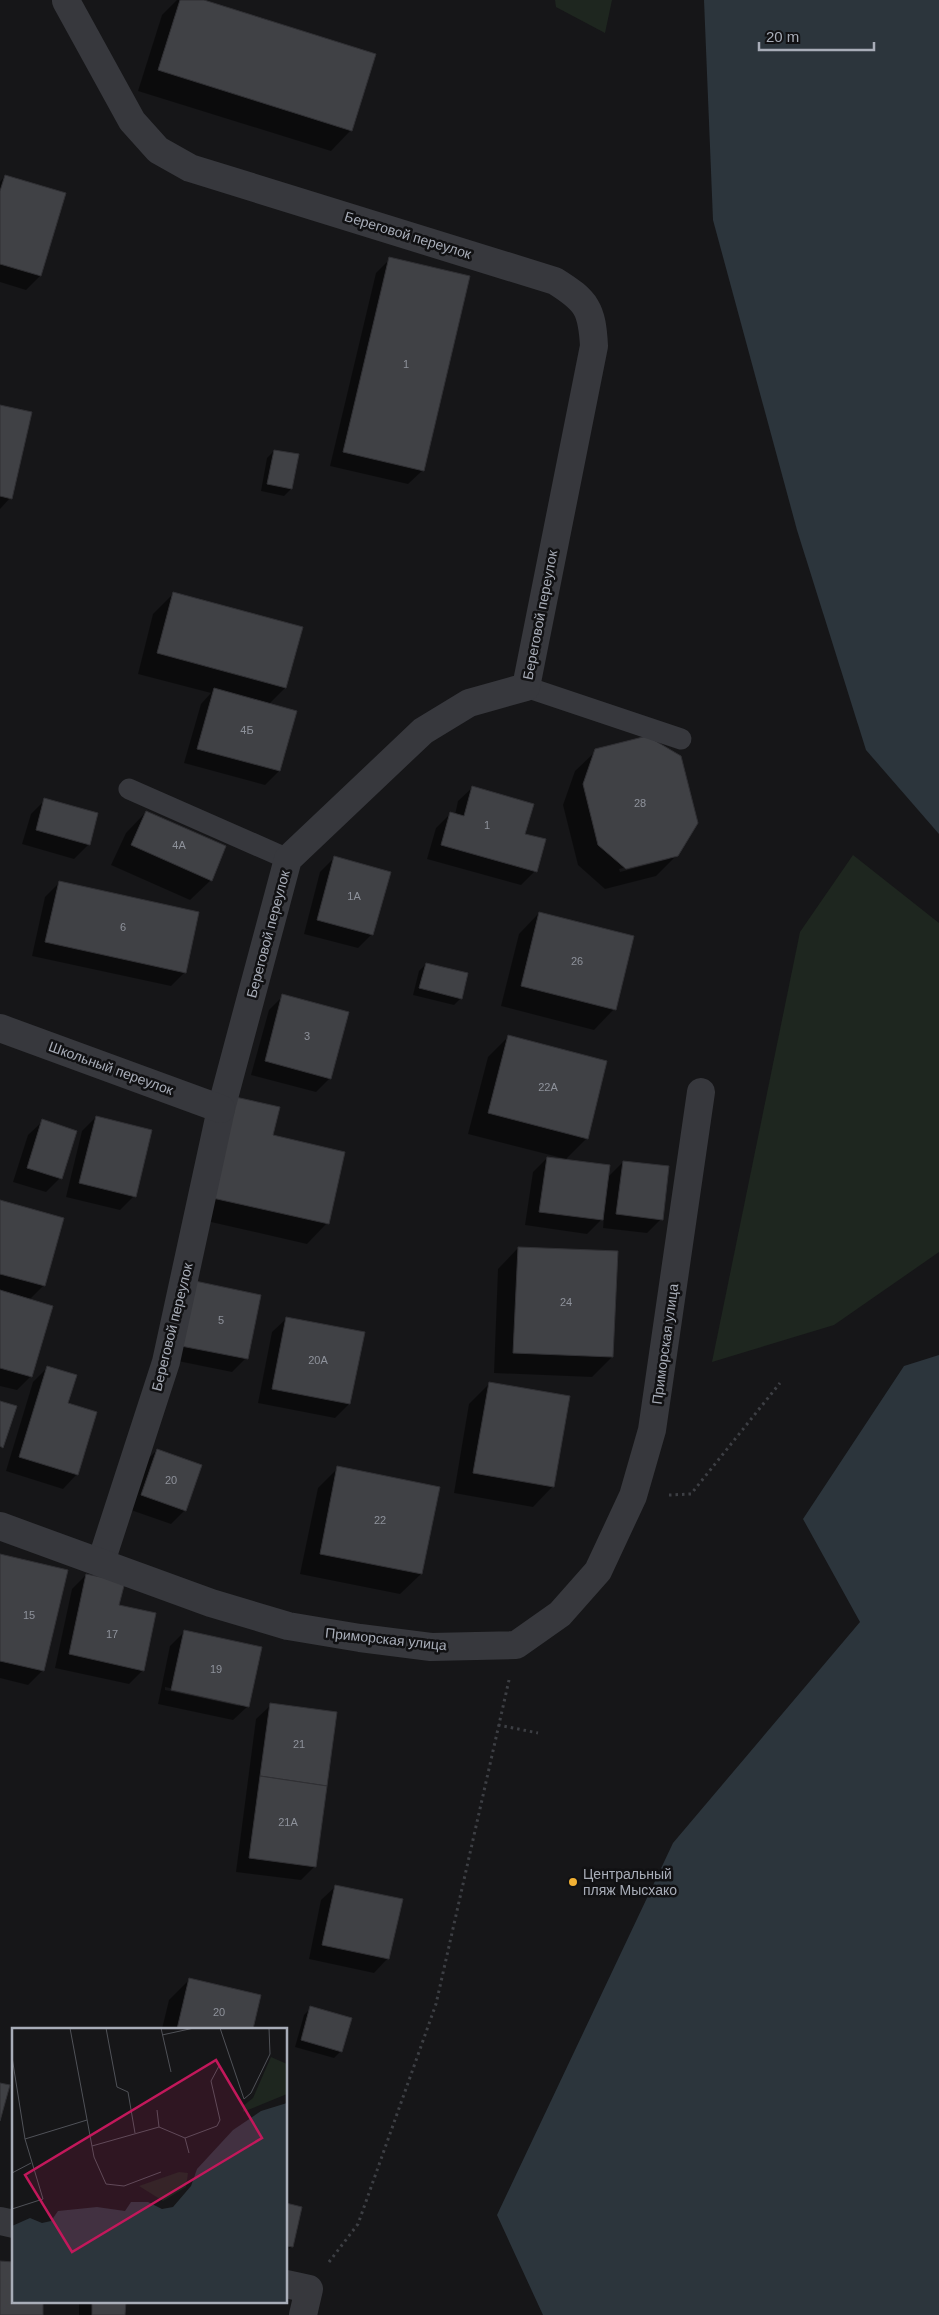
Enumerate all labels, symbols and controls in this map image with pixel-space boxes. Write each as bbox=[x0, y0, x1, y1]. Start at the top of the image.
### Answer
scale bar bbox=[759, 20, 874, 52]
text: 20 m bbox=[766, 28, 799, 45]
street label: Береговой переулок bbox=[343, 208, 474, 262]
house number: 1 bbox=[403, 358, 409, 370]
street label: Береговой переулок bbox=[520, 548, 561, 681]
house number: 4Б bbox=[240, 724, 254, 736]
house number: 28 bbox=[634, 797, 646, 809]
house number: 1 bbox=[484, 819, 490, 831]
house number: 4А bbox=[172, 839, 186, 851]
street label: Береговой переулок bbox=[243, 868, 293, 1000]
house number: 1А bbox=[347, 890, 361, 902]
house number: 6 bbox=[120, 921, 126, 933]
house number: 26 bbox=[571, 955, 583, 967]
house number: 3 bbox=[304, 1030, 310, 1042]
street label: Школьный переулок bbox=[47, 1038, 176, 1098]
house number: 22А bbox=[538, 1081, 558, 1093]
street label: Береговой переулок bbox=[148, 1260, 196, 1393]
street label: Приморская улица bbox=[649, 1282, 681, 1406]
house number: 24 bbox=[560, 1296, 572, 1308]
house number: 5 bbox=[218, 1314, 224, 1326]
house number: 20А bbox=[308, 1354, 328, 1366]
house number: 20 bbox=[165, 1474, 177, 1486]
house number: 22 bbox=[374, 1514, 386, 1526]
house number: 15 bbox=[23, 1609, 35, 1621]
street label: Приморская улица bbox=[324, 1625, 448, 1653]
house number: 17 bbox=[106, 1628, 118, 1640]
house number: 19 bbox=[210, 1663, 222, 1675]
house number: 21 bbox=[293, 1738, 305, 1750]
house number: 21А bbox=[278, 1816, 298, 1828]
place label: Центральный пляж Мысхако bbox=[583, 1866, 677, 1898]
marker: Центральный пляж Мысхако bbox=[567, 1876, 579, 1888]
house number: 20 bbox=[213, 2006, 225, 2018]
inset map bbox=[12, 2028, 288, 2302]

